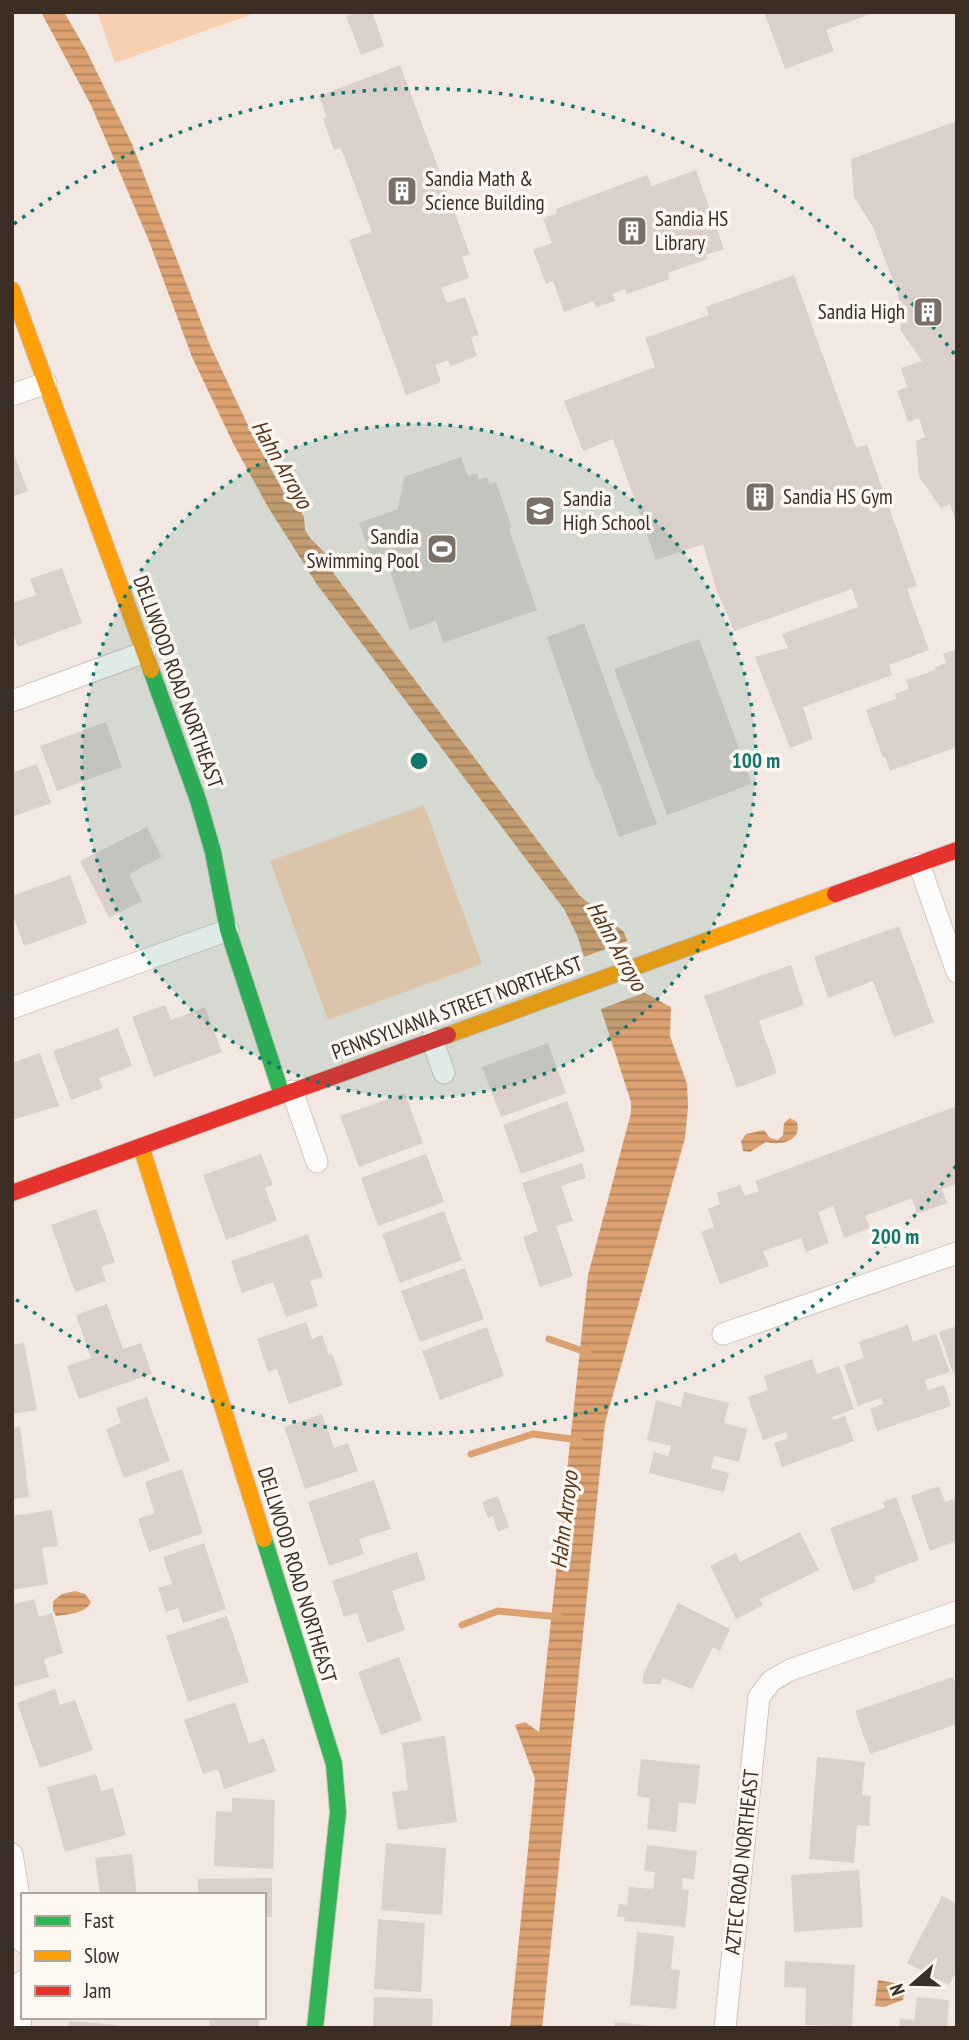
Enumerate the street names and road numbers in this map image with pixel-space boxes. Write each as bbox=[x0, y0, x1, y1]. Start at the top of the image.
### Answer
street label: DELLWOOD ROAD NORTHEAST bbox=[127, 572, 230, 792]
street label: PENNSYLVANIA STREET NORTHEAST bbox=[328, 949, 586, 1065]
street label: DELLWOOD ROAD NORTHEAST bbox=[252, 1464, 343, 1687]
street label: AZTEC ROAD NORTHEAST bbox=[718, 1767, 765, 1956]

